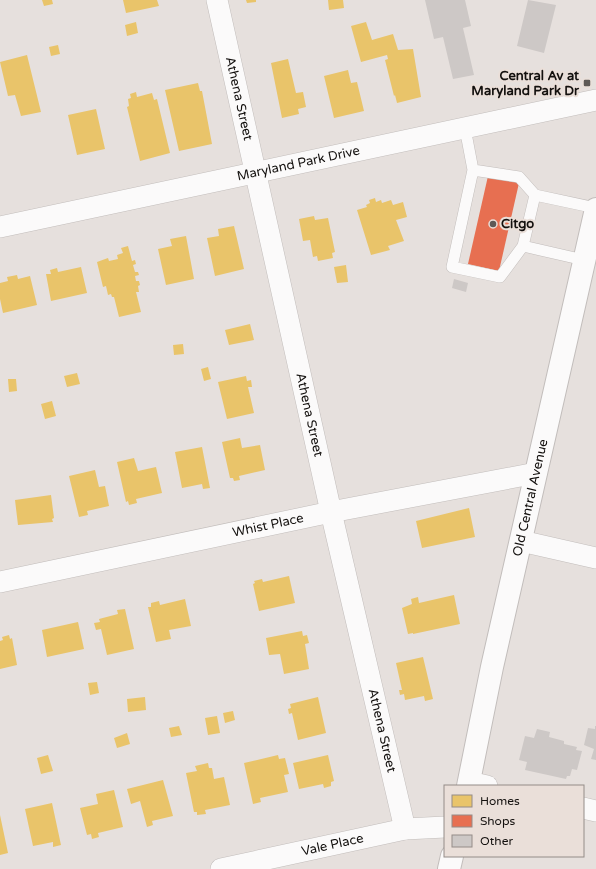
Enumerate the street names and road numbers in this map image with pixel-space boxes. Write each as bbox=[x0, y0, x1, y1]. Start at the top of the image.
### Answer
street label: Athena Street bbox=[222, 55, 256, 142]
street label: Maryland Park Drive bbox=[235, 143, 361, 184]
street label: Athena Street bbox=[292, 371, 326, 458]
street label: Old Central Avenue bbox=[509, 438, 551, 558]
street label: Whist Place bbox=[231, 510, 305, 541]
street label: Athena Street bbox=[365, 687, 400, 774]
street label: Vale Place bbox=[300, 830, 365, 859]

